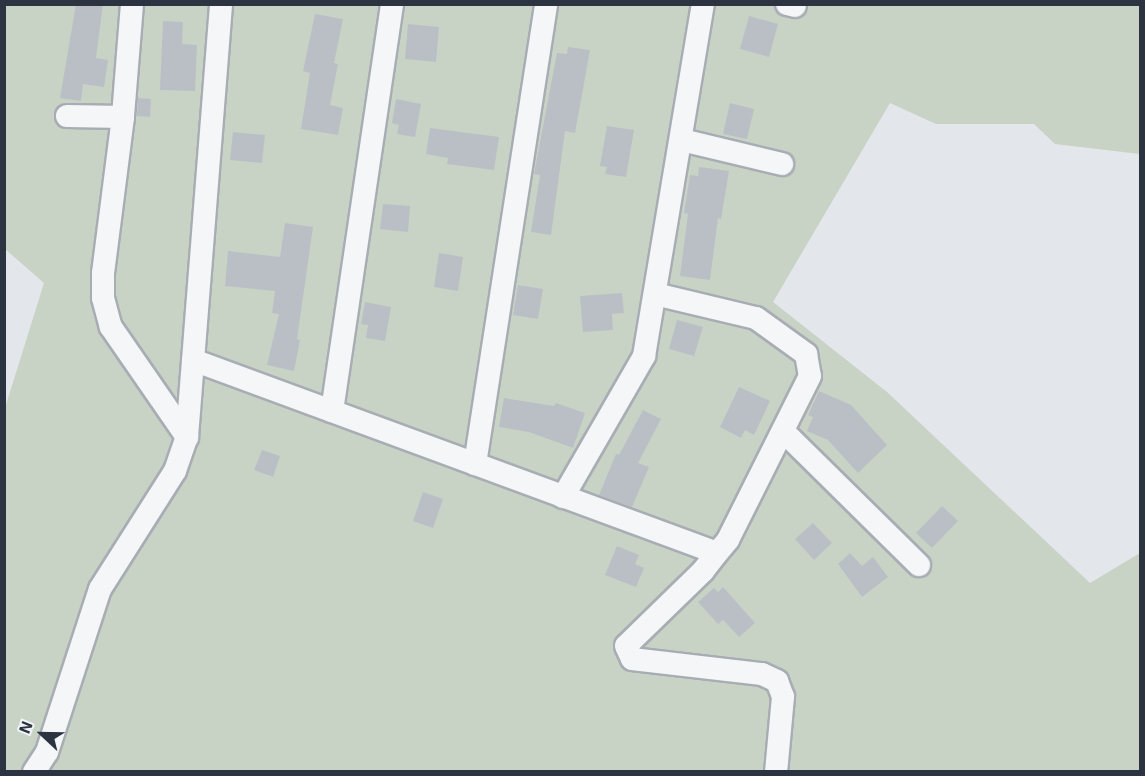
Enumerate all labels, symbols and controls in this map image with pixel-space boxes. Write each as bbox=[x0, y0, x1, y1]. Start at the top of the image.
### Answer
north arrow bbox=[12, 704, 72, 764]
text: N bbox=[14, 718, 36, 736]

